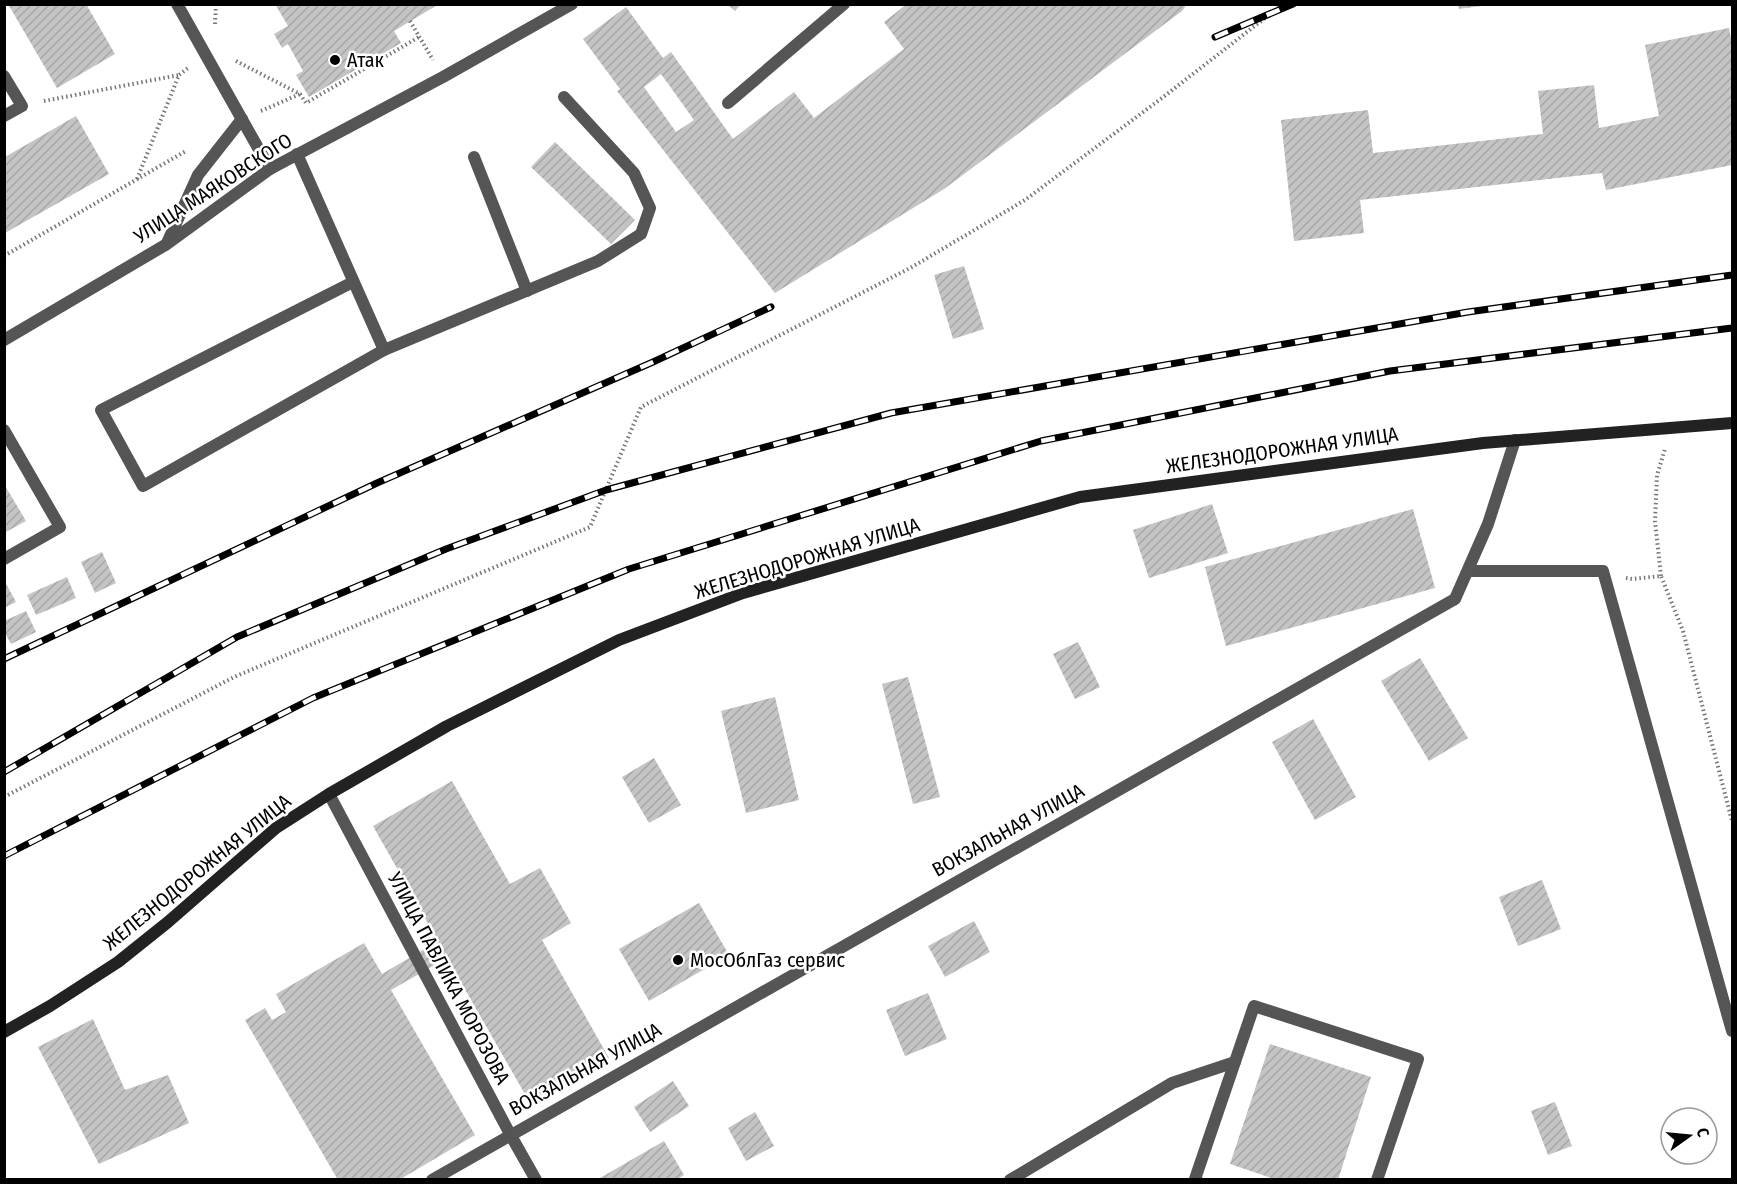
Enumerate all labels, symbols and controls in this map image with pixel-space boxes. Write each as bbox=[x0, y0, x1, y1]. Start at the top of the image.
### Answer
place label: Атак bbox=[347, 48, 385, 72]
marker: Атак bbox=[328, 53, 342, 67]
street label: УЛИЦА МАЯКОВСКОГО bbox=[129, 128, 297, 249]
street label: ЖЕЛЕЗНОДОРОЖНАЯ УЛИЦА bbox=[1164, 422, 1400, 478]
street label: ЖЕЛЕЗНОДОРОЖНАЯ УЛИЦА bbox=[691, 512, 923, 604]
street label: ВОКЗАЛЬНАЯ УЛИЦА bbox=[928, 778, 1089, 882]
street label: ЖЕЛЕЗНОДОРОЖНАЯ УЛИЦА bbox=[98, 789, 296, 955]
street label: УЛИЦА ПАВЛИКА МОРОЗОВА bbox=[382, 867, 515, 1088]
place label: МосОблГаз сервис bbox=[690, 948, 845, 972]
marker: МосОблГаз сервис bbox=[671, 953, 685, 967]
street label: ВОКЗАЛЬНАЯ УЛИЦА bbox=[505, 1017, 666, 1121]
north arrow bbox=[1659, 1106, 1719, 1166]
text: С bbox=[1693, 1126, 1713, 1139]

